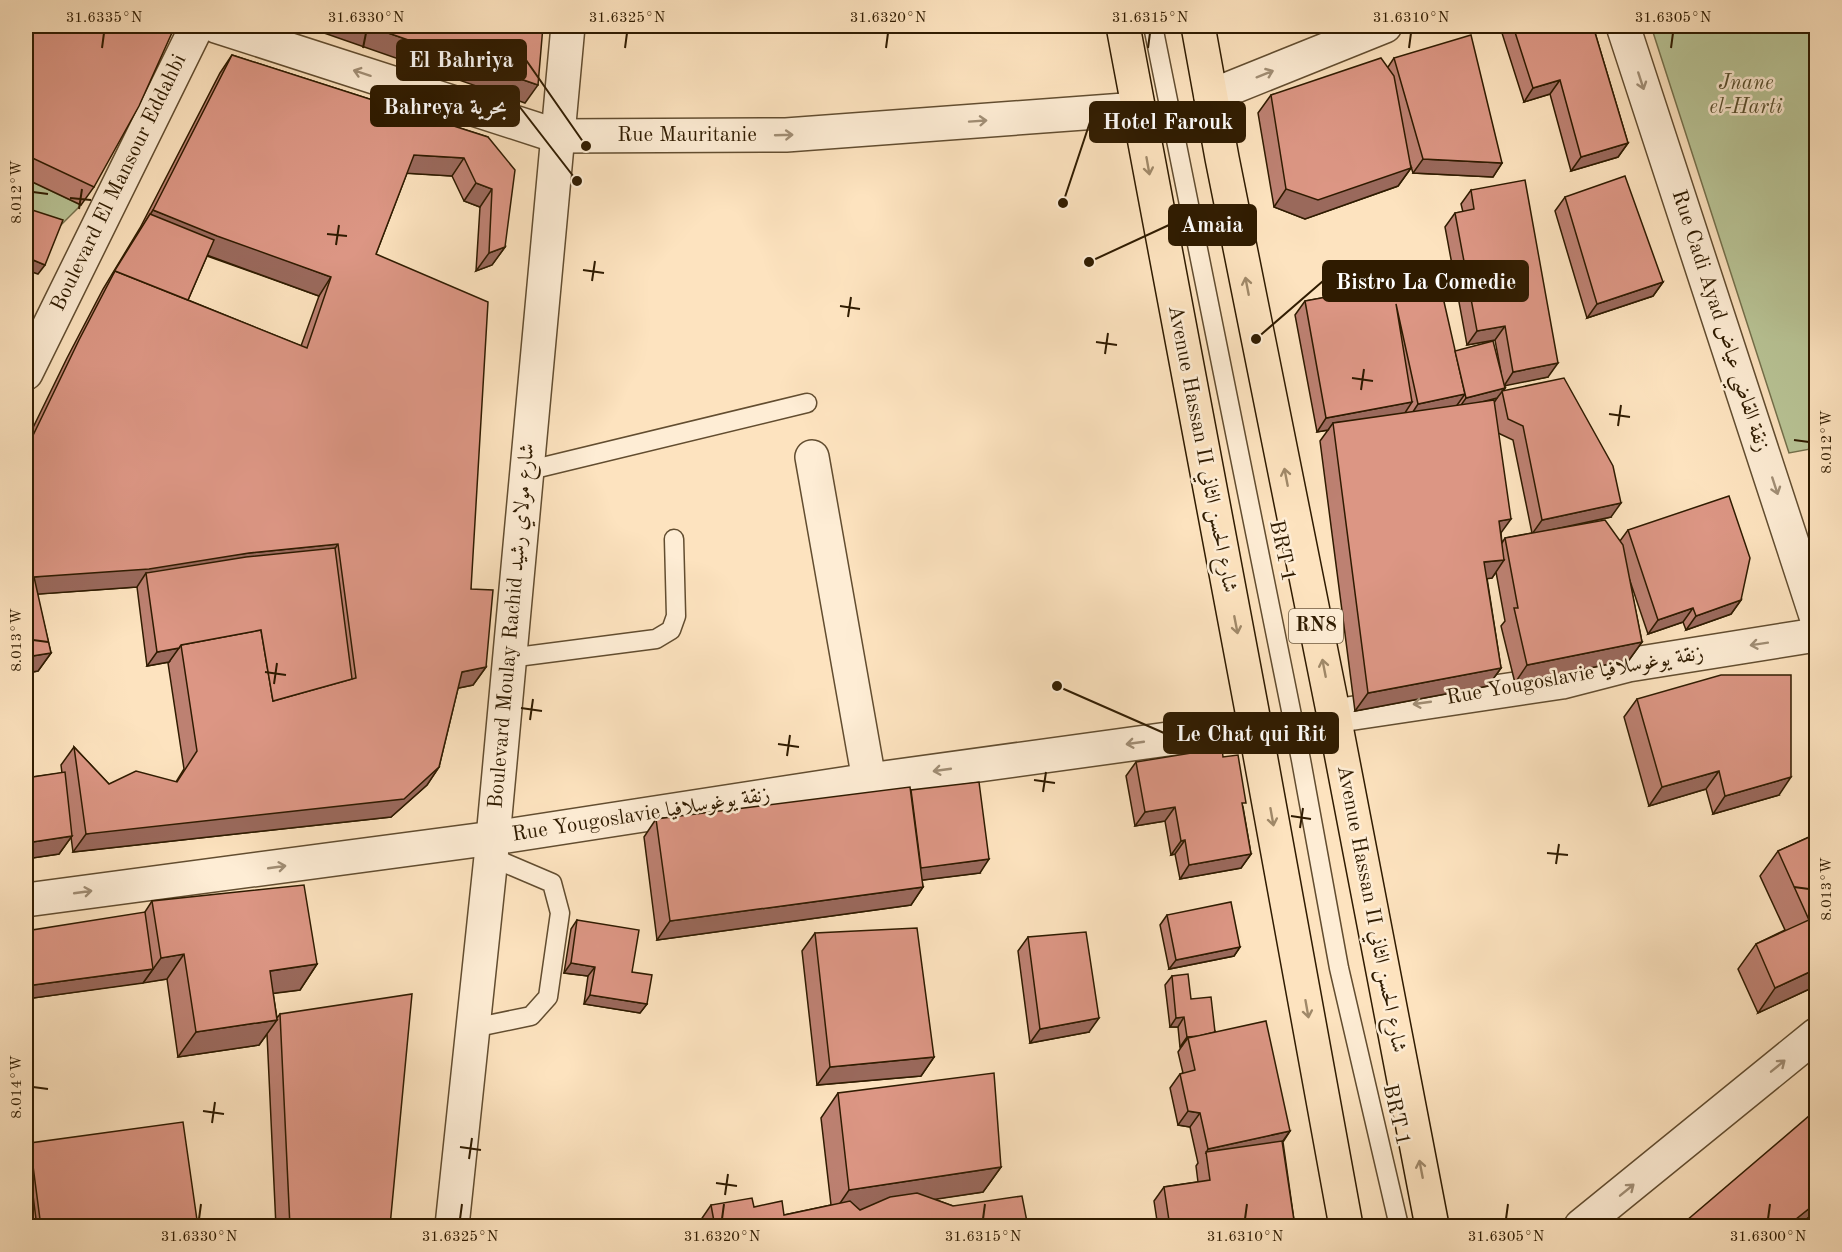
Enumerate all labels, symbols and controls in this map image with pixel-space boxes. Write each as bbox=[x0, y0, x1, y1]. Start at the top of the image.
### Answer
text: 31.6335°N bbox=[66, 11, 143, 26]
text: 31.6330°N bbox=[328, 11, 405, 26]
text: 31.6325°N bbox=[589, 11, 666, 26]
text: 31.6320°N bbox=[850, 11, 927, 26]
text: 31.6315°N bbox=[1112, 11, 1189, 26]
text: 31.6310°N bbox=[1373, 11, 1450, 26]
text: 31.6305°N bbox=[1635, 11, 1712, 26]
callout: El Bahriya bbox=[397, 40, 526, 80]
text: El Bahriya bbox=[408, 50, 514, 72]
street label: Boulevard El Mansour Eddahbi bbox=[48, 51, 190, 315]
one-way arrow bbox=[353, 66, 372, 77]
one-way arrow bbox=[1256, 68, 1274, 79]
one-way arrow bbox=[1636, 71, 1647, 90]
park label: Jnane el-Harti bbox=[1709, 73, 1783, 118]
callout: Bahreya بحرية bbox=[371, 86, 519, 126]
text: Bahreya بحرية bbox=[383, 97, 507, 121]
callout: Hotel Farouk bbox=[1090, 102, 1245, 142]
text: Hotel Farouk bbox=[1103, 112, 1233, 134]
one-way arrow bbox=[968, 115, 987, 126]
street label: Rue Mauritanie bbox=[617, 125, 757, 146]
one-way arrow bbox=[773, 129, 793, 140]
one-way arrow bbox=[1143, 155, 1154, 175]
text: 8.012°W bbox=[10, 160, 25, 224]
street label: Rue Cadi Ayad زنقة القاضي عياض bbox=[1660, 187, 1772, 457]
callout: Amaia bbox=[1169, 205, 1256, 245]
text: Amaia bbox=[1180, 215, 1244, 237]
callout: Bistro La Comedie bbox=[1323, 261, 1528, 301]
text: Bistro La Comedie bbox=[1336, 272, 1516, 294]
one-way arrow bbox=[1241, 277, 1252, 296]
street label: Avenue Hassan II شارع الحسن الثاني bbox=[1158, 304, 1240, 596]
text: 8.012°W bbox=[1820, 410, 1835, 474]
street label: Boulevard Moulay Rachid شارع مولاي رشيد bbox=[486, 442, 544, 810]
one-way arrow bbox=[1280, 468, 1291, 487]
one-way arrow bbox=[1770, 476, 1781, 495]
street label: BRT 1 bbox=[1265, 518, 1299, 584]
text: 8.013°W bbox=[10, 608, 25, 672]
road number: RN8 bbox=[1289, 609, 1343, 643]
one-way arrow bbox=[1231, 615, 1242, 635]
one-way arrow bbox=[1749, 639, 1769, 650]
street label: Rue Yougoslavie زنقة يوغوسلافيا bbox=[1445, 643, 1706, 710]
one-way arrow bbox=[1318, 659, 1329, 679]
one-way arrow bbox=[1413, 698, 1432, 709]
callout: Le Chat qui Rit bbox=[1164, 713, 1338, 753]
text: Le Chat qui Rit bbox=[1176, 724, 1326, 746]
one-way arrow bbox=[1126, 738, 1145, 749]
street label: Avenue Hassan II شارع الحسن الثاني bbox=[1327, 764, 1409, 1056]
one-way arrow bbox=[932, 765, 952, 776]
street label: Rue Yougoslavie زنقة يوغوسلافيا bbox=[510, 784, 772, 847]
one-way arrow bbox=[1267, 807, 1278, 826]
text: 8.013°W bbox=[1820, 857, 1835, 921]
one-way arrow bbox=[266, 861, 286, 872]
one-way arrow bbox=[73, 887, 93, 898]
one-way arrow bbox=[1302, 999, 1313, 1018]
text: 8.014°W bbox=[10, 1055, 25, 1119]
one-way arrow bbox=[1770, 1060, 1786, 1073]
street label: BRT 1 bbox=[1379, 1082, 1413, 1148]
one-way arrow bbox=[1415, 1160, 1426, 1179]
one-way arrow bbox=[1619, 1183, 1635, 1196]
text: 31.6330°N bbox=[161, 1230, 238, 1245]
text: 31.6325°N bbox=[422, 1230, 499, 1245]
text: 31.6320°N bbox=[684, 1230, 761, 1245]
text: 31.6315°N bbox=[945, 1230, 1022, 1245]
text: 31.6310°N bbox=[1207, 1230, 1284, 1245]
text: 31.6305°N bbox=[1468, 1230, 1545, 1245]
text: 31.6300°N bbox=[1730, 1230, 1807, 1245]

